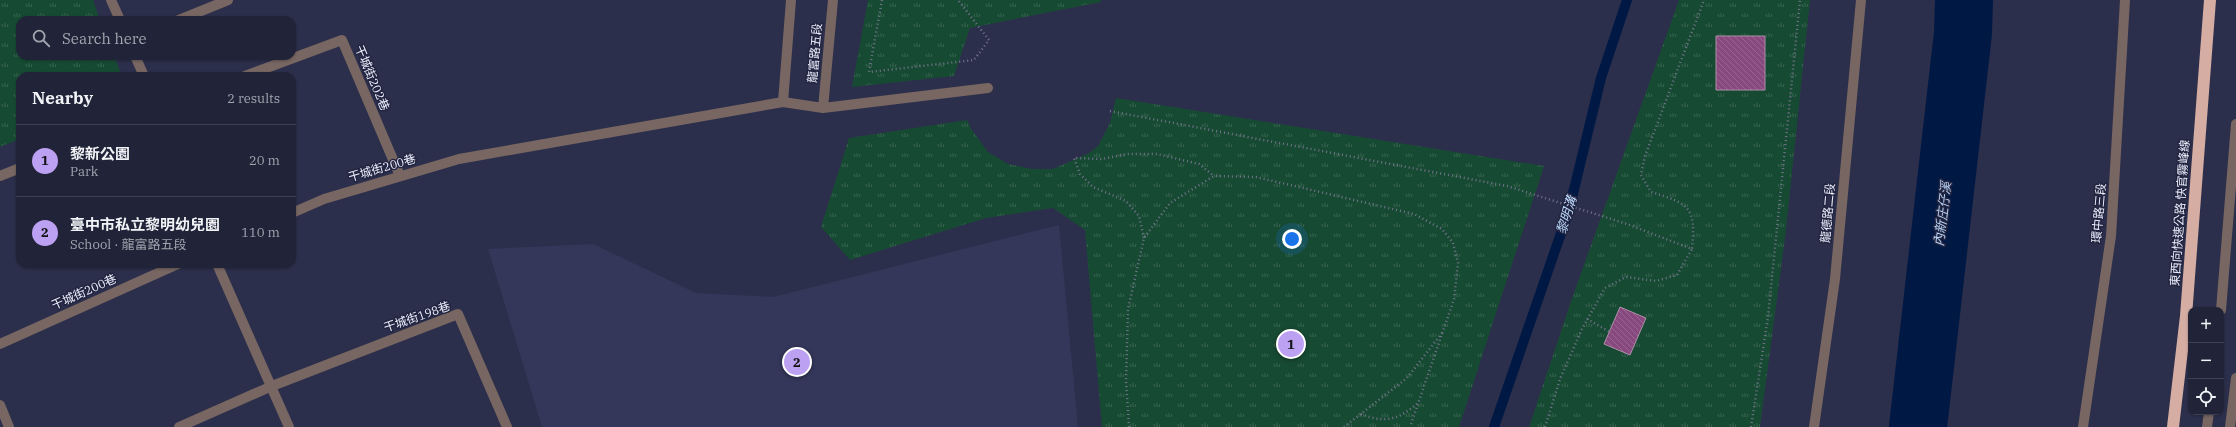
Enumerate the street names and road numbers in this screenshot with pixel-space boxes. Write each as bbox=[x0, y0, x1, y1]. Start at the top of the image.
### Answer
street label: 龍富路五段 bbox=[804, 22, 825, 84]
street label: 干城街202巷 bbox=[352, 43, 393, 113]
street label: 東西向快速公路 快官霧峰線 bbox=[2167, 139, 2192, 287]
street label: 干城街200巷 bbox=[346, 151, 417, 184]
street label: 龍德路二段 bbox=[1817, 182, 1838, 244]
street label: 環中路三段 bbox=[2088, 182, 2109, 244]
street label: 干城街200巷 bbox=[49, 271, 119, 313]
street label: 干城街198巷 bbox=[381, 298, 452, 335]

